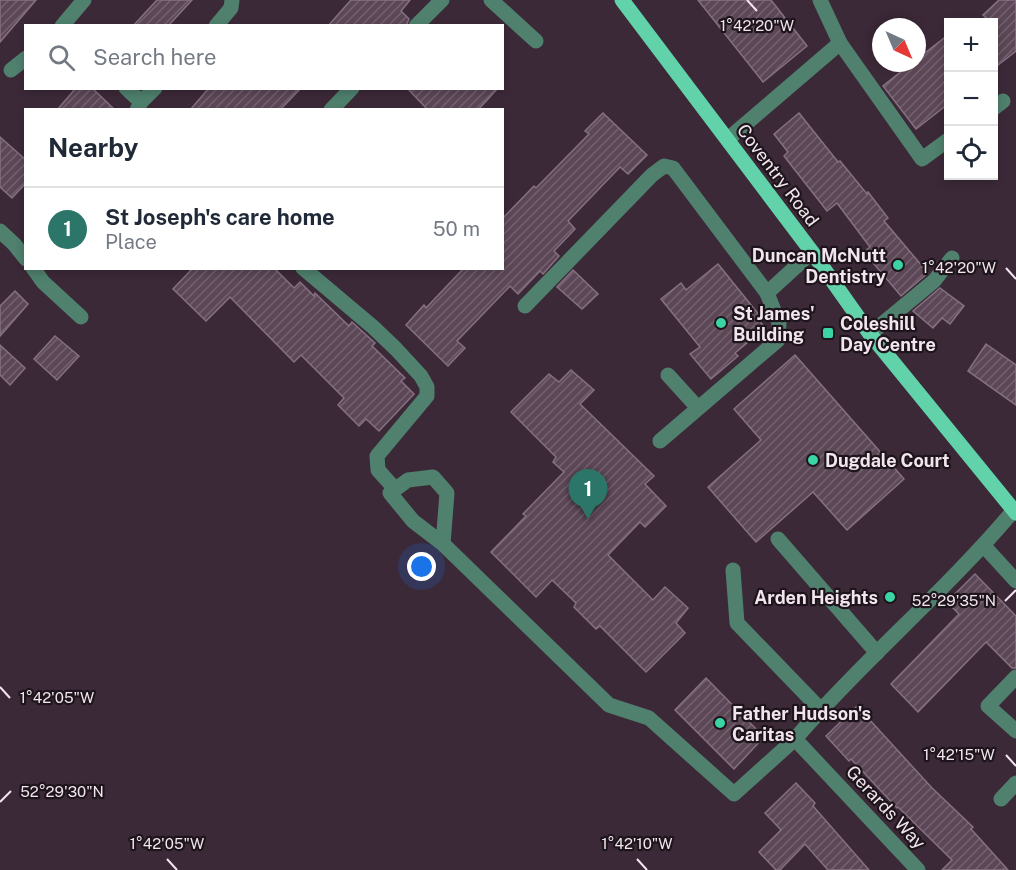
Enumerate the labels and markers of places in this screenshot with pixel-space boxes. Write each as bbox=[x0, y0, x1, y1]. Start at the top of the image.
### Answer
place label: Duncan McNutt Dentistry bbox=[752, 245, 886, 287]
marker: Duncan McNutt Dentistry bbox=[891, 258, 905, 272]
place label: St James' Building bbox=[733, 303, 815, 345]
place label: Coleshill Day Centre bbox=[840, 313, 936, 355]
marker: St James' Building bbox=[714, 316, 728, 330]
marker: Coleshill Day Centre bbox=[821, 326, 835, 340]
place label: Dugdale Court bbox=[825, 450, 949, 471]
marker: Dugdale Court bbox=[806, 453, 820, 467]
pin: 1 bbox=[568, 470, 608, 519]
place label: Arden Heights bbox=[754, 587, 878, 608]
marker: Arden Heights bbox=[883, 590, 897, 604]
place label: Father Hudson's Caritas bbox=[732, 703, 871, 745]
marker: Father Hudson's Caritas bbox=[713, 716, 727, 730]

